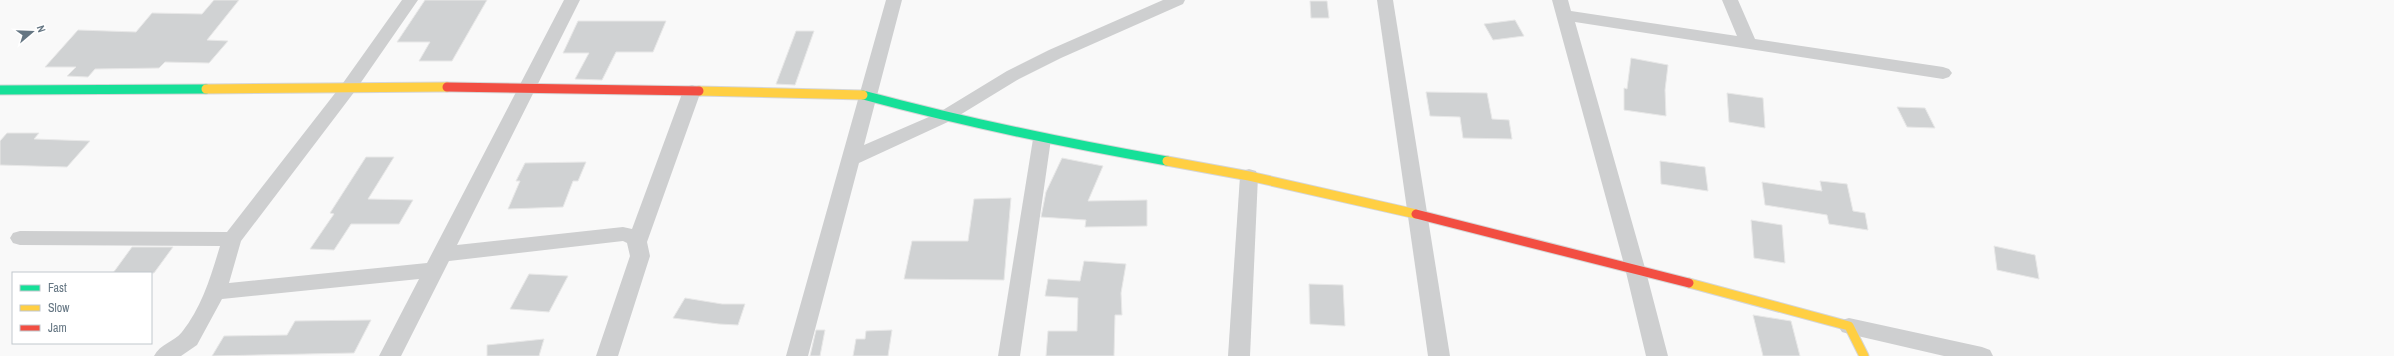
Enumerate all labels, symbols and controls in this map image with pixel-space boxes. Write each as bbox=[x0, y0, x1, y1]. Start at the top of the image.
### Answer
north arrow bbox=[12, 12, 52, 52]
text: N bbox=[34, 23, 49, 34]
legend bbox=[12, 272, 152, 344]
text: Fast bbox=[48, 280, 67, 296]
text: Slow bbox=[48, 300, 70, 316]
text: Jam bbox=[48, 320, 67, 336]

